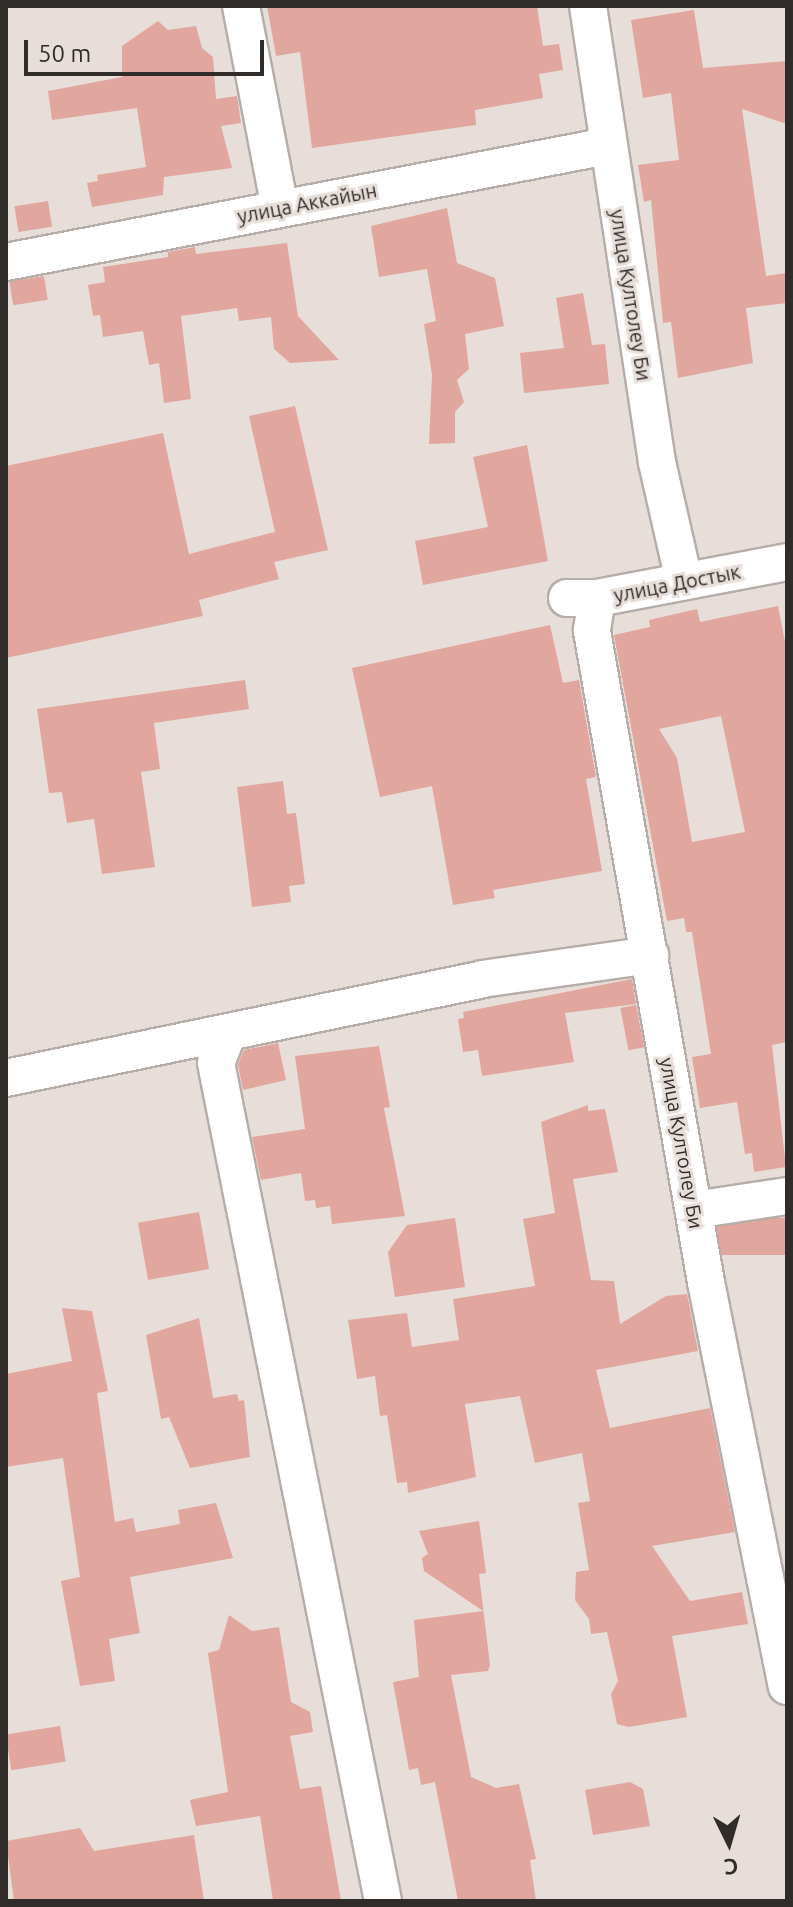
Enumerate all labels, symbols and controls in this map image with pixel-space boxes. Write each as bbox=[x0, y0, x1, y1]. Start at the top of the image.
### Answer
scale bar bbox=[28, 24, 268, 74]
text: 50 m bbox=[38, 40, 91, 67]
street label: улица Аккайын bbox=[235, 178, 379, 228]
street label: улица Култолеу Би bbox=[606, 207, 656, 383]
street label: улица Достык bbox=[612, 559, 742, 607]
street label: улица Култолеу Би bbox=[655, 1056, 709, 1230]
north arrow bbox=[689, 1803, 769, 1883]
text: С bbox=[723, 1854, 739, 1880]

